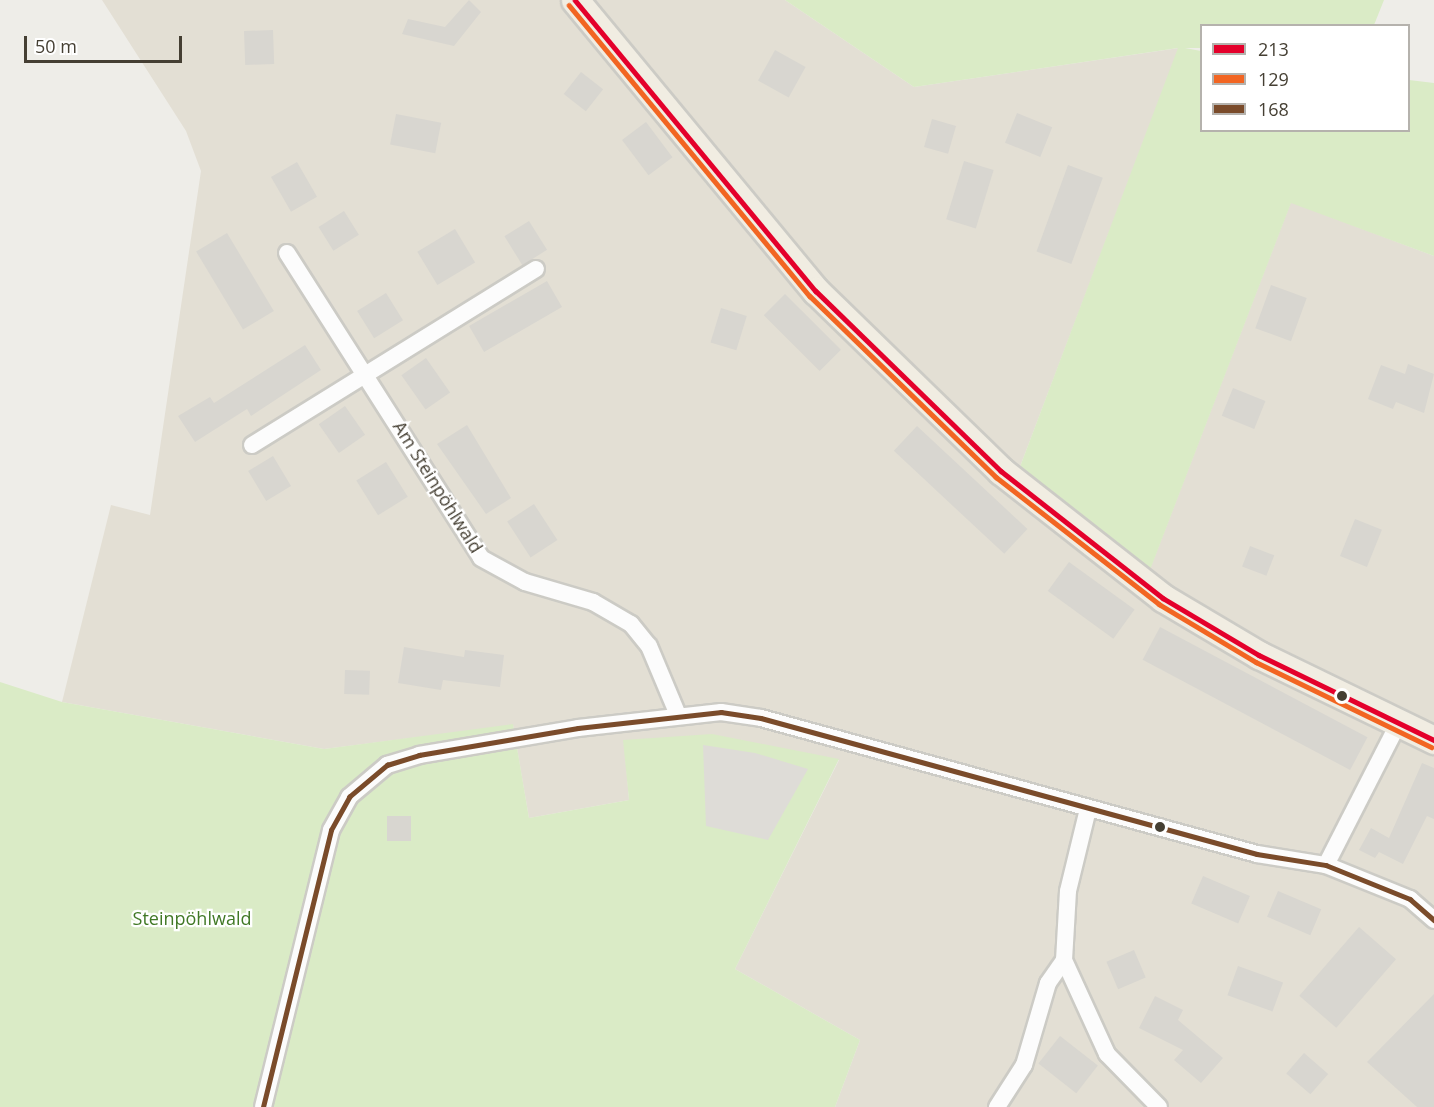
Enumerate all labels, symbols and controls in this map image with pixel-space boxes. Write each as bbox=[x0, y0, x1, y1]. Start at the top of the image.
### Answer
scale bar bbox=[27, 24, 184, 62]
legend bbox=[1200, 24, 1410, 132]
text: 50 m bbox=[35, 34, 77, 58]
text: 213 bbox=[1258, 37, 1289, 61]
text: 129 bbox=[1258, 67, 1289, 91]
text: 168 bbox=[1258, 97, 1289, 121]
street label: Am Steinpöhlwald bbox=[389, 417, 487, 557]
unlabelled marker bbox=[1336, 690, 1348, 702]
unlabelled marker bbox=[1154, 821, 1166, 833]
park label: Steinpöhlwald bbox=[133, 907, 251, 929]

